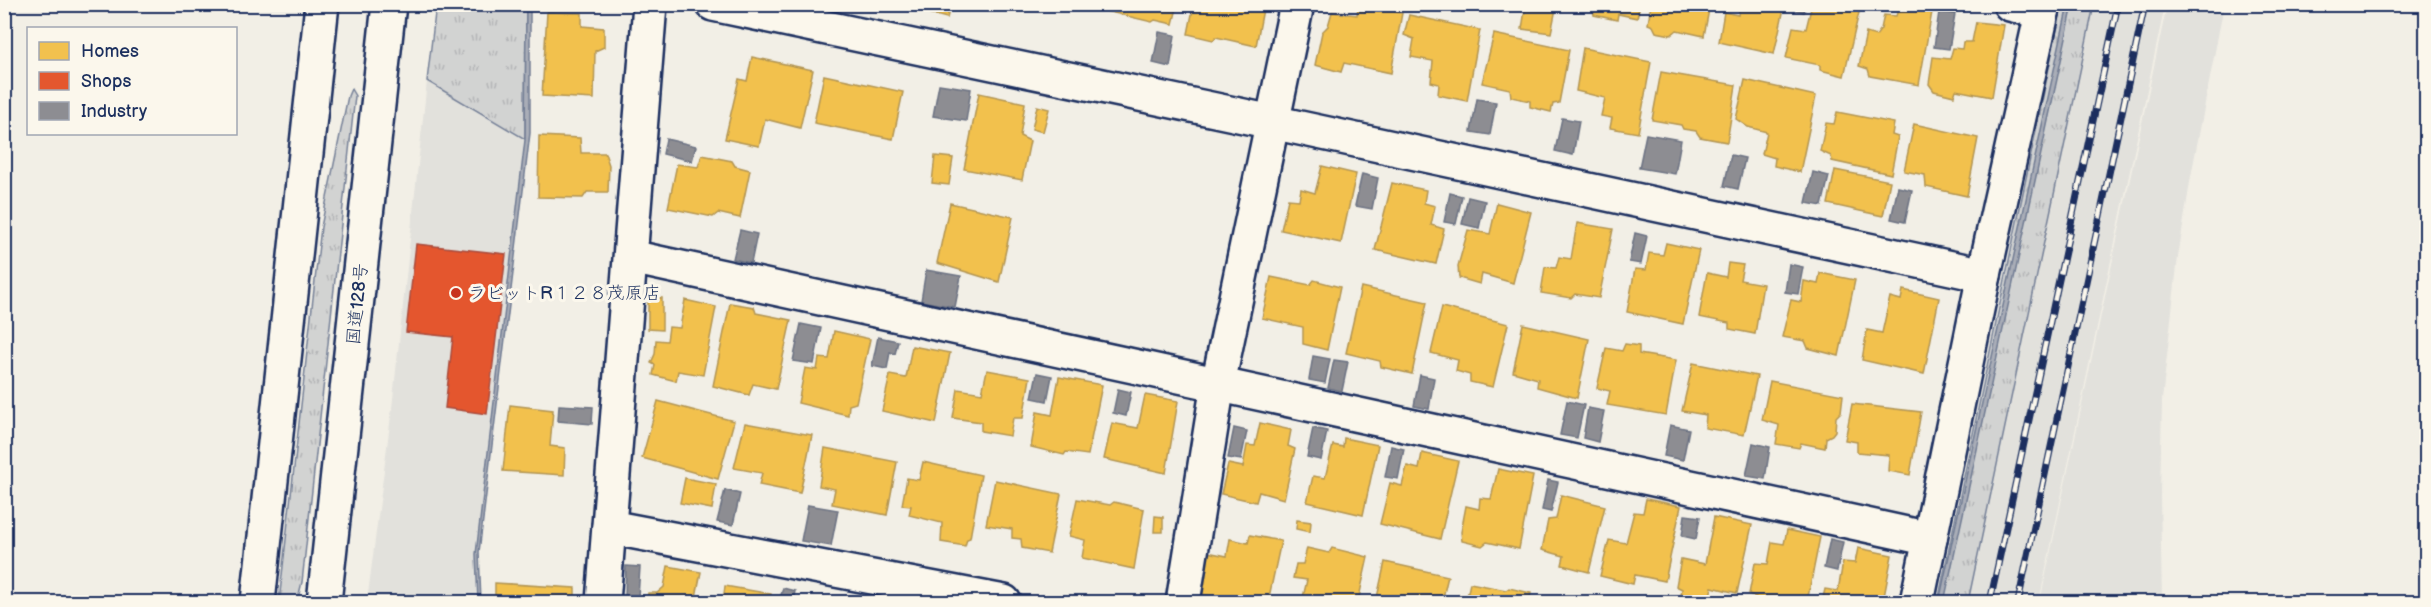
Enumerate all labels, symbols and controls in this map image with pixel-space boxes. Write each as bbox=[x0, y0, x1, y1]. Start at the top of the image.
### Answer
legend bbox=[27, 27, 237, 135]
text: Homes bbox=[81, 41, 139, 62]
text: Shops bbox=[81, 71, 132, 92]
text: Industry bbox=[81, 101, 148, 122]
street label: 国道128号 bbox=[343, 262, 372, 346]
place label: ラビットR１２８茂原店 bbox=[468, 283, 661, 304]
marker: ラビットR１２８茂原店 bbox=[449, 286, 463, 300]

